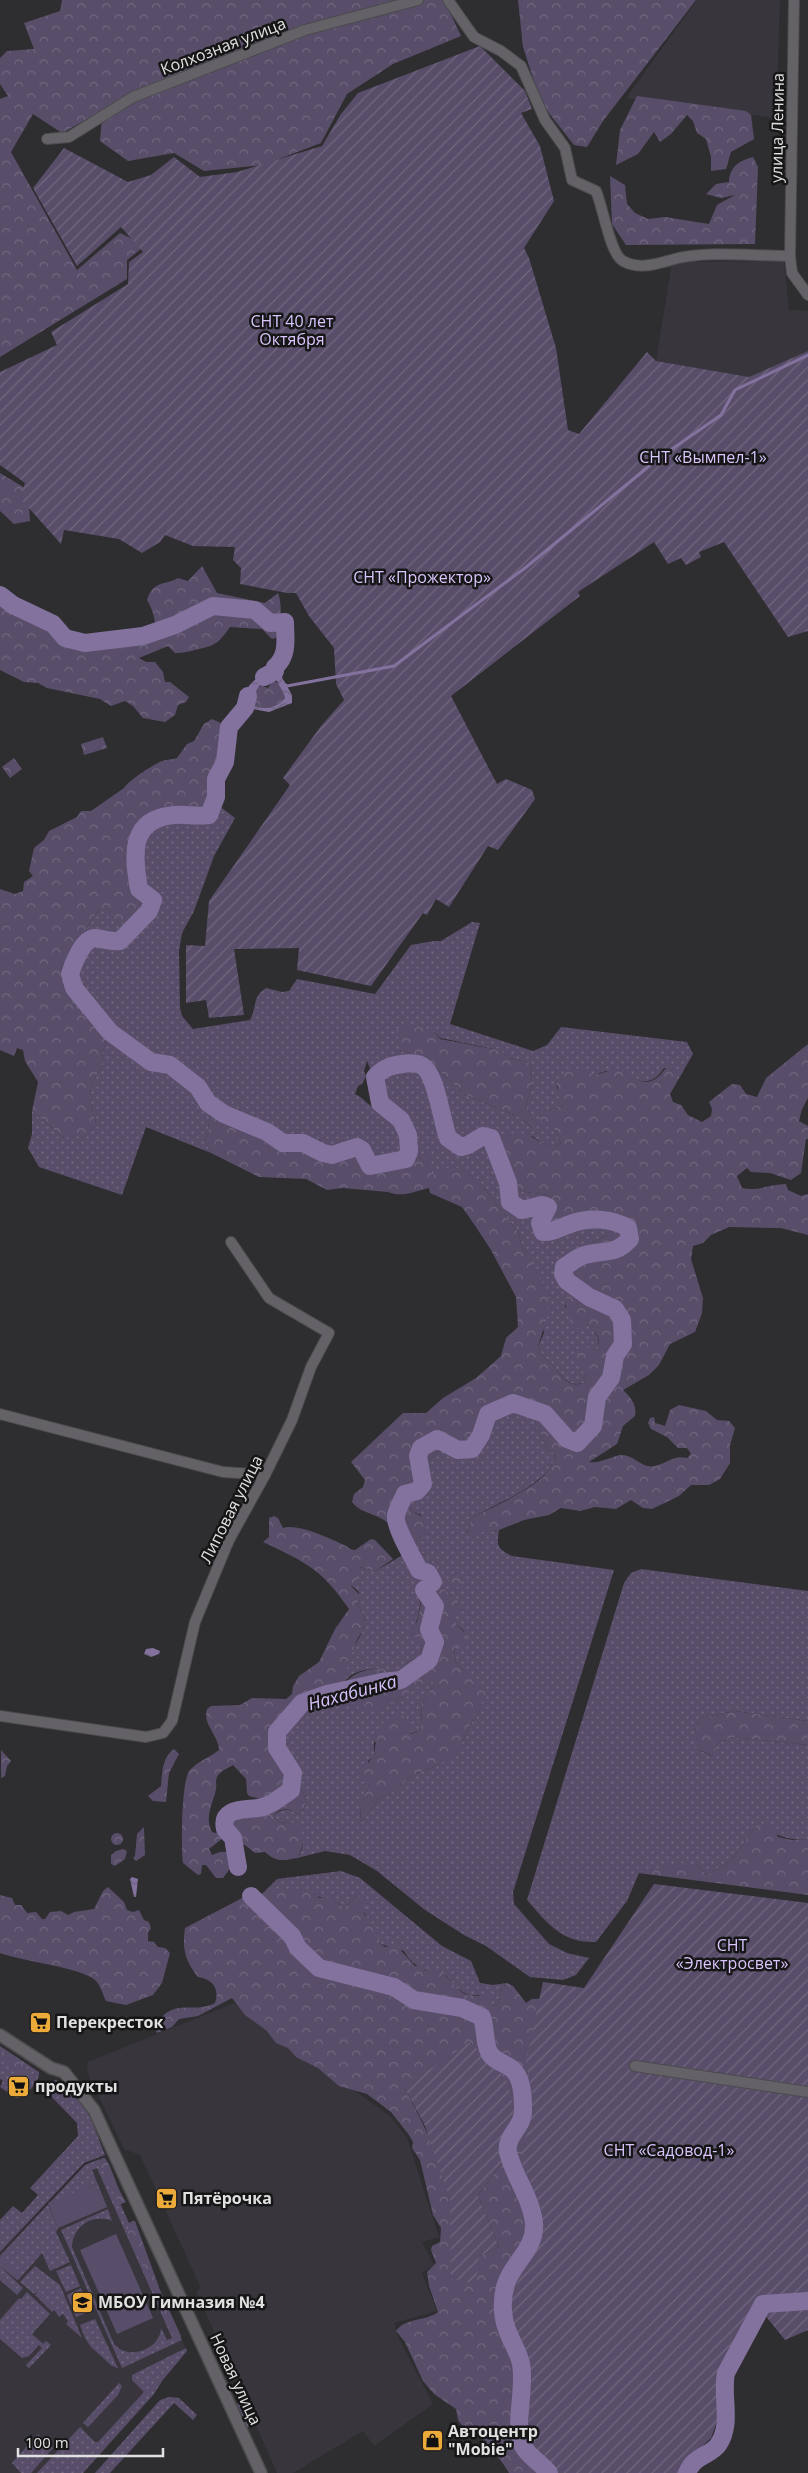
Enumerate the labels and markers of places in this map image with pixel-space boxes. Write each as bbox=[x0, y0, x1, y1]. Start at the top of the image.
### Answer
supermarket icon: Перекресток bbox=[28, 2010, 52, 2034]
place label: Перекресток bbox=[56, 2011, 163, 2033]
supermarket icon: продукты bbox=[7, 2074, 31, 2098]
place label: продукты bbox=[35, 2075, 118, 2097]
supermarket icon: Пятёрочка bbox=[154, 2186, 178, 2210]
place label: Пятёрочка bbox=[182, 2187, 272, 2209]
school or university icon: МБОУ Гимназия №4 bbox=[70, 2290, 94, 2314]
place label: МБОУ Гимназия №4 bbox=[98, 2291, 265, 2313]
place label: Автоцентр "Mobie" bbox=[448, 2420, 538, 2460]
shop icon: Автоцентр "Mobie" bbox=[420, 2428, 444, 2452]

